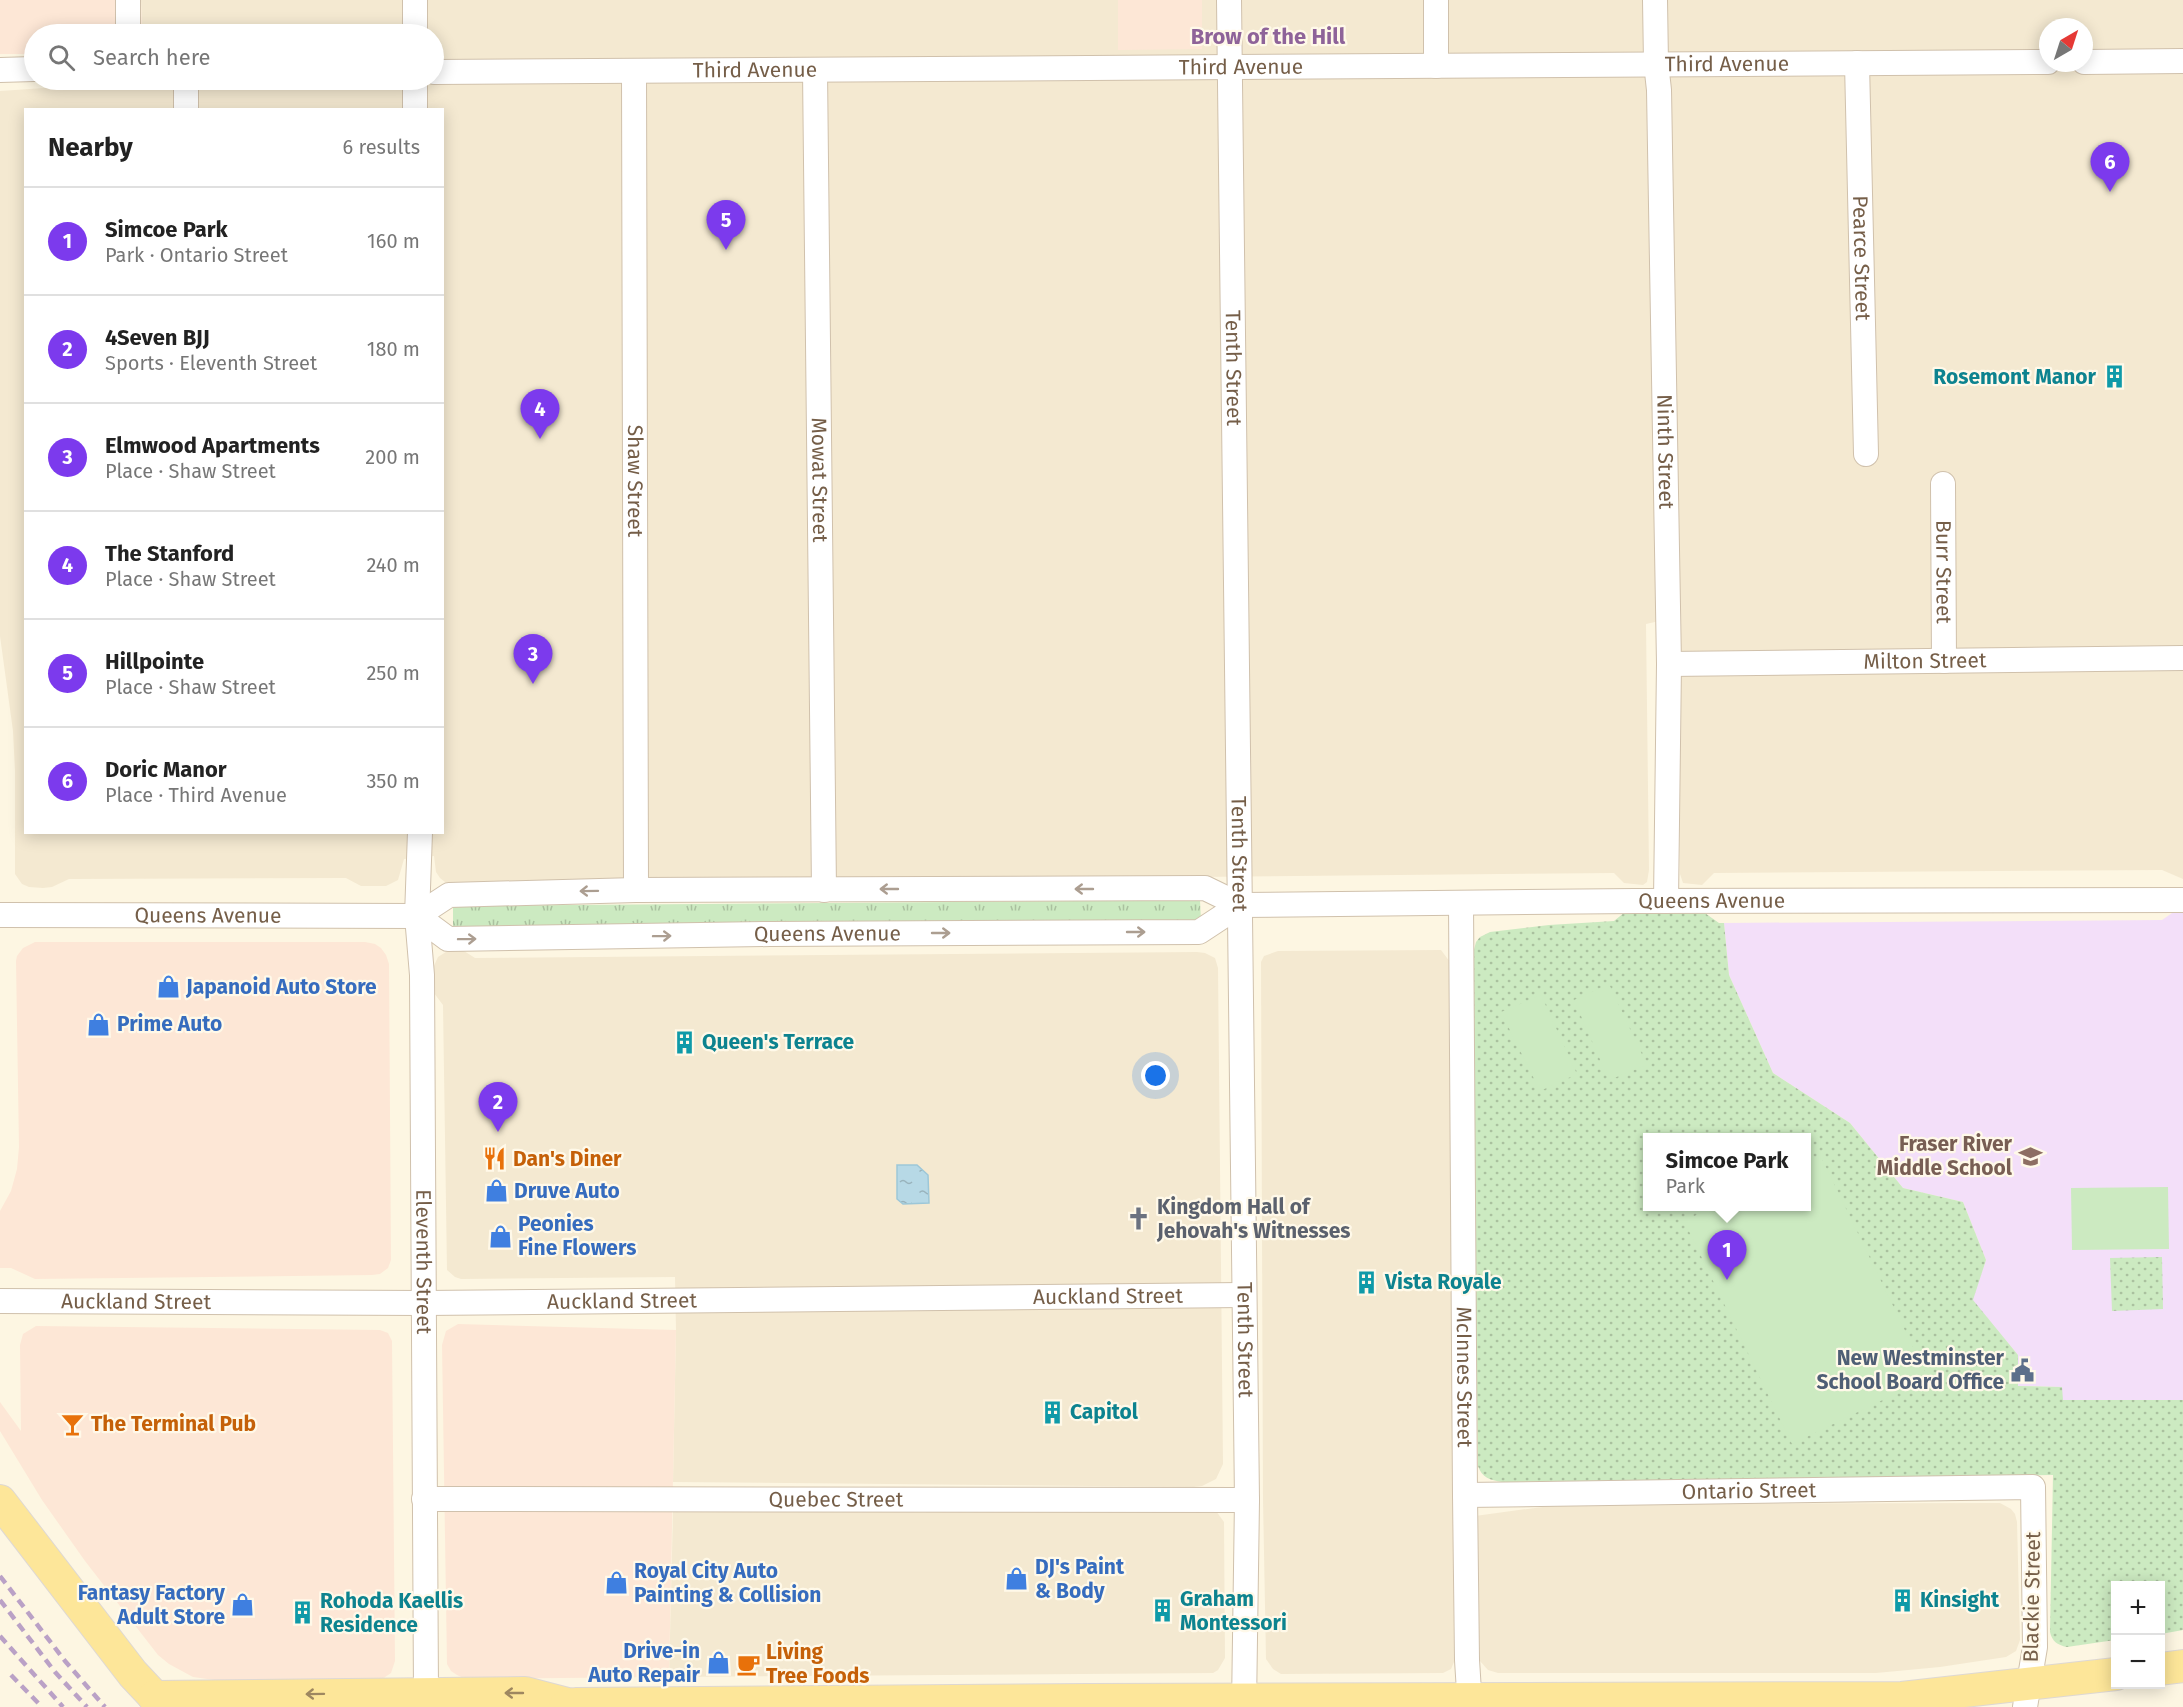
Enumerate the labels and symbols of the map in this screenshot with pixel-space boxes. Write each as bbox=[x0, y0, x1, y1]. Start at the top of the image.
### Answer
north arrow bbox=[2039, 18, 2093, 72]
district label: Brow of the Hill bbox=[1191, 23, 1346, 50]
street label: Third Avenue bbox=[1665, 51, 1789, 77]
street label: Third Avenue bbox=[1179, 54, 1303, 80]
street label: Third Avenue bbox=[693, 57, 817, 83]
pin: 6 bbox=[2090, 142, 2130, 192]
street label: Pearce Street bbox=[1847, 195, 1876, 321]
pin: 5 bbox=[706, 200, 746, 250]
street label: Tenth Street bbox=[1220, 310, 1247, 427]
place label: Rosemont Manor bbox=[1933, 364, 2097, 390]
building icon: Rosemont Manor bbox=[2101, 364, 2127, 390]
pin: 4 bbox=[520, 390, 560, 439]
street label: Ninth Street bbox=[1651, 394, 1679, 510]
street label: Mowat Street bbox=[806, 417, 833, 543]
street label: Shaw Street bbox=[622, 425, 648, 538]
street label: Burr Street bbox=[1930, 520, 1957, 624]
pin: 3 bbox=[514, 634, 552, 684]
street label: Milton Street bbox=[1863, 647, 1987, 675]
street label: Tenth Street bbox=[1226, 796, 1253, 912]
one-way arrow bbox=[879, 883, 899, 895]
one-way arrow bbox=[1074, 883, 1094, 894]
one-way arrow bbox=[579, 886, 599, 897]
street label: Queens Avenue bbox=[1638, 888, 1785, 914]
street label: Queens Avenue bbox=[134, 902, 282, 929]
street label: Queens Avenue bbox=[754, 920, 901, 947]
one-way arrow bbox=[1126, 926, 1146, 938]
one-way arrow bbox=[931, 927, 951, 939]
one-way arrow bbox=[652, 930, 672, 942]
one-way arrow bbox=[457, 933, 477, 945]
shop icon: Japanoid Auto Store bbox=[155, 974, 181, 1000]
place label: Japanoid Auto Store bbox=[185, 974, 377, 1000]
shop icon: Prime Auto bbox=[86, 1011, 112, 1037]
place label: Prime Auto bbox=[117, 1011, 222, 1037]
building icon: Queen's Terrace bbox=[671, 1029, 697, 1055]
place label: Queen's Terrace bbox=[702, 1029, 855, 1055]
your location bbox=[1141, 1061, 1170, 1090]
pin: 2 bbox=[478, 1082, 518, 1132]
place label: Fraser River Middle School bbox=[1877, 1131, 2013, 1181]
school or university icon: Fraser River Middle School bbox=[2017, 1143, 2043, 1169]
restaurant icon: Dan's Diner bbox=[482, 1146, 508, 1172]
place label: Dan's Diner bbox=[513, 1146, 622, 1172]
shop icon: Druve Auto bbox=[483, 1178, 509, 1204]
place label: Druve Auto bbox=[514, 1178, 620, 1204]
street label: Eleventh Street bbox=[410, 1189, 437, 1335]
place label: Kingdom Hall of Jehovah's Witnesses bbox=[1156, 1194, 1351, 1244]
church icon: Kingdom Hall of Jehovah's Witnesses bbox=[1126, 1206, 1152, 1232]
place label: Peonies Fine Flowers bbox=[518, 1211, 636, 1261]
shop icon: Peonies Fine Flowers bbox=[487, 1223, 513, 1249]
pin: 1 bbox=[1708, 1230, 1746, 1280]
building icon: Vista Royale bbox=[1354, 1269, 1380, 1295]
place label: Vista Royale bbox=[1384, 1269, 1502, 1295]
street label: Tenth Street bbox=[1231, 1282, 1259, 1398]
street label: Auckland Street bbox=[1033, 1283, 1184, 1310]
street label: Auckland Street bbox=[547, 1287, 698, 1315]
street label: Auckland Street bbox=[61, 1288, 212, 1315]
street label: McInnes Street bbox=[1451, 1306, 1478, 1448]
place label: New Westminster School Board Office bbox=[1816, 1345, 2005, 1395]
public building icon: New Westminster School Board Office bbox=[2009, 1357, 2035, 1383]
building icon: Capitol bbox=[1039, 1399, 1065, 1425]
place label: Capitol bbox=[1070, 1399, 1139, 1425]
bar icon: The Terminal Pub bbox=[60, 1411, 86, 1437]
place label: The Terminal Pub bbox=[91, 1411, 256, 1437]
street label: Ontario Street bbox=[1681, 1477, 1817, 1505]
street label: Quebec Street bbox=[769, 1486, 904, 1513]
street label: Blackie Street bbox=[2018, 1531, 2046, 1663]
place label: DJ's Paint & Body bbox=[1035, 1554, 1125, 1604]
place label: Royal City Auto Painting & Collision bbox=[634, 1558, 821, 1608]
shop icon: DJ's Paint & Body bbox=[1004, 1566, 1030, 1592]
shop icon: Royal City Auto Painting & Collision bbox=[603, 1570, 629, 1596]
place label: Fantasy Factory Adult Store bbox=[78, 1580, 225, 1630]
place label: Graham Montessori bbox=[1180, 1586, 1287, 1636]
building icon: Kinsight bbox=[1889, 1587, 1915, 1613]
place label: Kinsight bbox=[1920, 1587, 2000, 1613]
place label: Rohoda Kaellis Residence bbox=[320, 1588, 463, 1638]
shop icon: Fantasy Factory Adult Store bbox=[230, 1592, 256, 1618]
building icon: Graham Montessori bbox=[1149, 1598, 1175, 1624]
building icon: Rohoda Kaellis Residence bbox=[289, 1600, 315, 1626]
place label: Drive-in Auto Repair bbox=[587, 1638, 701, 1688]
place label: Living Tree Foods bbox=[766, 1639, 869, 1689]
shop icon: Drive-in Auto Repair bbox=[705, 1650, 731, 1676]
cafe icon: Living Tree Foods bbox=[735, 1651, 761, 1677]
one-way arrow bbox=[504, 1687, 524, 1699]
one-way arrow bbox=[305, 1688, 325, 1700]

